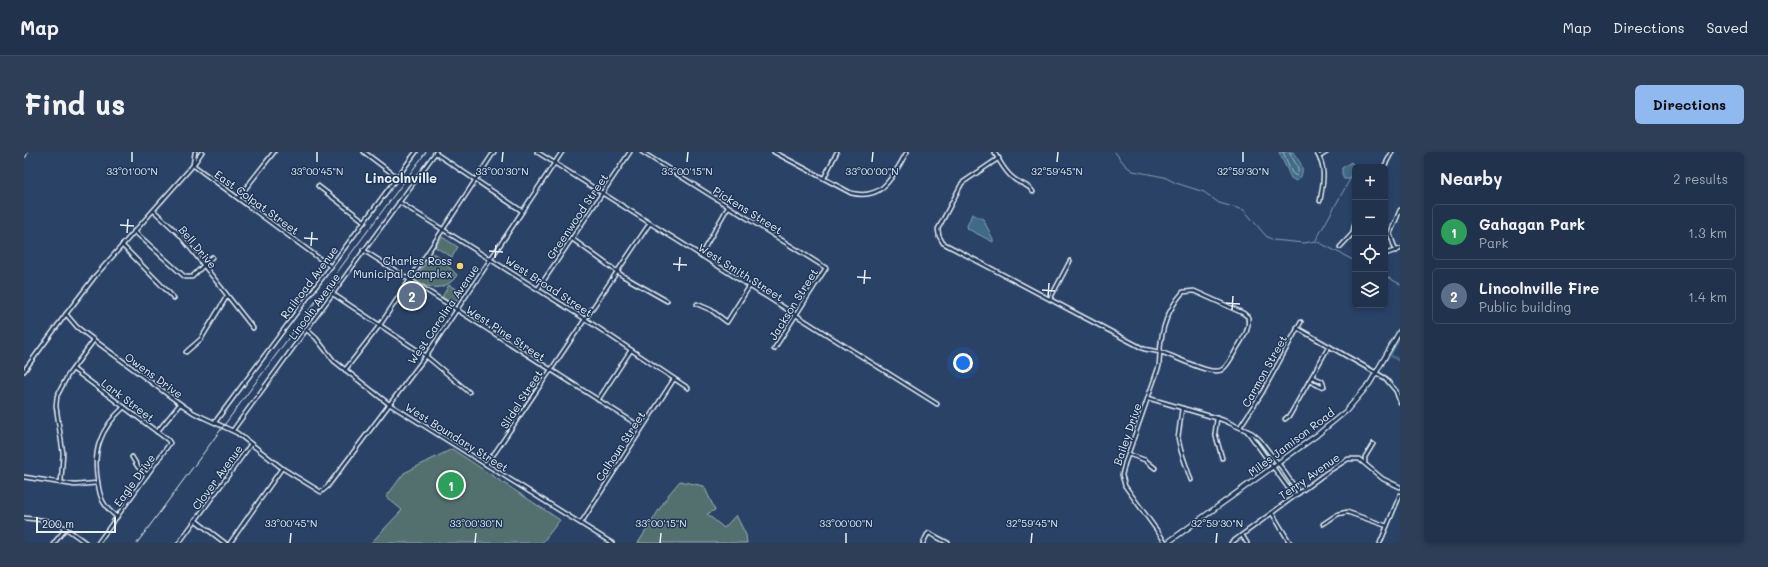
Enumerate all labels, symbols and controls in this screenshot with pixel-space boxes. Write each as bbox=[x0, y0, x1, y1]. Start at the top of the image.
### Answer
text: Map bbox=[20, 15, 59, 40]
text: Map bbox=[1563, 18, 1591, 37]
text: Directions bbox=[1613, 18, 1684, 37]
text: Saved bbox=[1706, 18, 1748, 37]
button: Directions bbox=[1635, 85, 1744, 124]
text: Find us bbox=[24, 86, 125, 122]
text: 33°01'00"N bbox=[106, 164, 158, 178]
text: 33°00'45"N bbox=[291, 164, 343, 178]
text: 33°00'30"N bbox=[475, 164, 529, 178]
text: 33°00'15"N bbox=[661, 164, 713, 178]
text: 33°00'00"N bbox=[845, 164, 899, 178]
text: 32°59'45"N bbox=[1031, 164, 1083, 178]
text: 32°59'30"N bbox=[1217, 164, 1269, 178]
map controls bbox=[1352, 164, 1388, 308]
button: + bbox=[1352, 164, 1388, 200]
street label: East Colpat Street bbox=[212, 166, 302, 238]
text: Nearby bbox=[1440, 167, 1502, 189]
district label: Lincolnville bbox=[365, 169, 437, 186]
street label: Greenwood Street bbox=[543, 170, 611, 262]
text: 2 results bbox=[1673, 170, 1728, 187]
street label: Pickens Street bbox=[710, 183, 786, 237]
button: − bbox=[1352, 200, 1388, 236]
text: Gahagan Park bbox=[1479, 214, 1585, 234]
street label: Bell Drive bbox=[176, 222, 220, 272]
text: 1 bbox=[1451, 224, 1457, 241]
text: 1.3 km bbox=[1688, 224, 1727, 241]
text: Park bbox=[1479, 234, 1508, 251]
button: locate bbox=[1352, 236, 1388, 272]
street label: West Smith Street bbox=[695, 240, 787, 304]
street label: Railroad Avenue bbox=[277, 242, 341, 321]
street label: West Broad Street bbox=[502, 252, 596, 320]
place label: Charles Ross Municipal Complex bbox=[353, 253, 452, 281]
street label: West Carolina Avenue bbox=[404, 261, 482, 367]
marker: Charles Ross Municipal Complex bbox=[455, 261, 465, 271]
street label: Jackson Street bbox=[765, 265, 821, 343]
street label: Lincoln Avenue bbox=[285, 270, 343, 342]
button: layers bbox=[1352, 272, 1388, 308]
text: Lincolnville Fire bbox=[1479, 278, 1599, 298]
pin: 2 bbox=[399, 281, 425, 311]
text: 2 bbox=[1450, 288, 1458, 305]
text: 1.4 km bbox=[1688, 288, 1727, 305]
text: Public building bbox=[1479, 298, 1571, 315]
street label: West Pine Street bbox=[463, 302, 549, 364]
street label: Carmon Street bbox=[1238, 332, 1290, 410]
street label: Owens Drive bbox=[122, 349, 186, 401]
your location bbox=[953, 353, 973, 373]
street label: Slidel Street bbox=[496, 367, 546, 431]
street label: Lark Street bbox=[99, 375, 158, 425]
street label: West Boundary Street bbox=[402, 399, 512, 475]
street label: Bailey Drive bbox=[1109, 401, 1145, 467]
street label: Miles Jamison Road bbox=[1245, 405, 1337, 479]
street label: Calhoun Street bbox=[592, 408, 648, 484]
street label: Clover Avenue bbox=[188, 441, 246, 513]
street label: Terry Avenue bbox=[1275, 449, 1343, 503]
street label: Eagle Drive bbox=[110, 450, 158, 509]
pin: 1 bbox=[438, 470, 464, 500]
scale bar bbox=[36, 515, 116, 534]
text: 200 m bbox=[42, 516, 74, 531]
text: 33°00'45"N bbox=[265, 516, 317, 530]
text: 33°00'30"N bbox=[449, 516, 503, 530]
text: 33°00'15"N bbox=[635, 516, 687, 530]
text: 33°00'00"N bbox=[819, 516, 873, 530]
text: 32°59'45"N bbox=[1006, 516, 1058, 530]
text: 32°59'30"N bbox=[1191, 516, 1243, 530]

